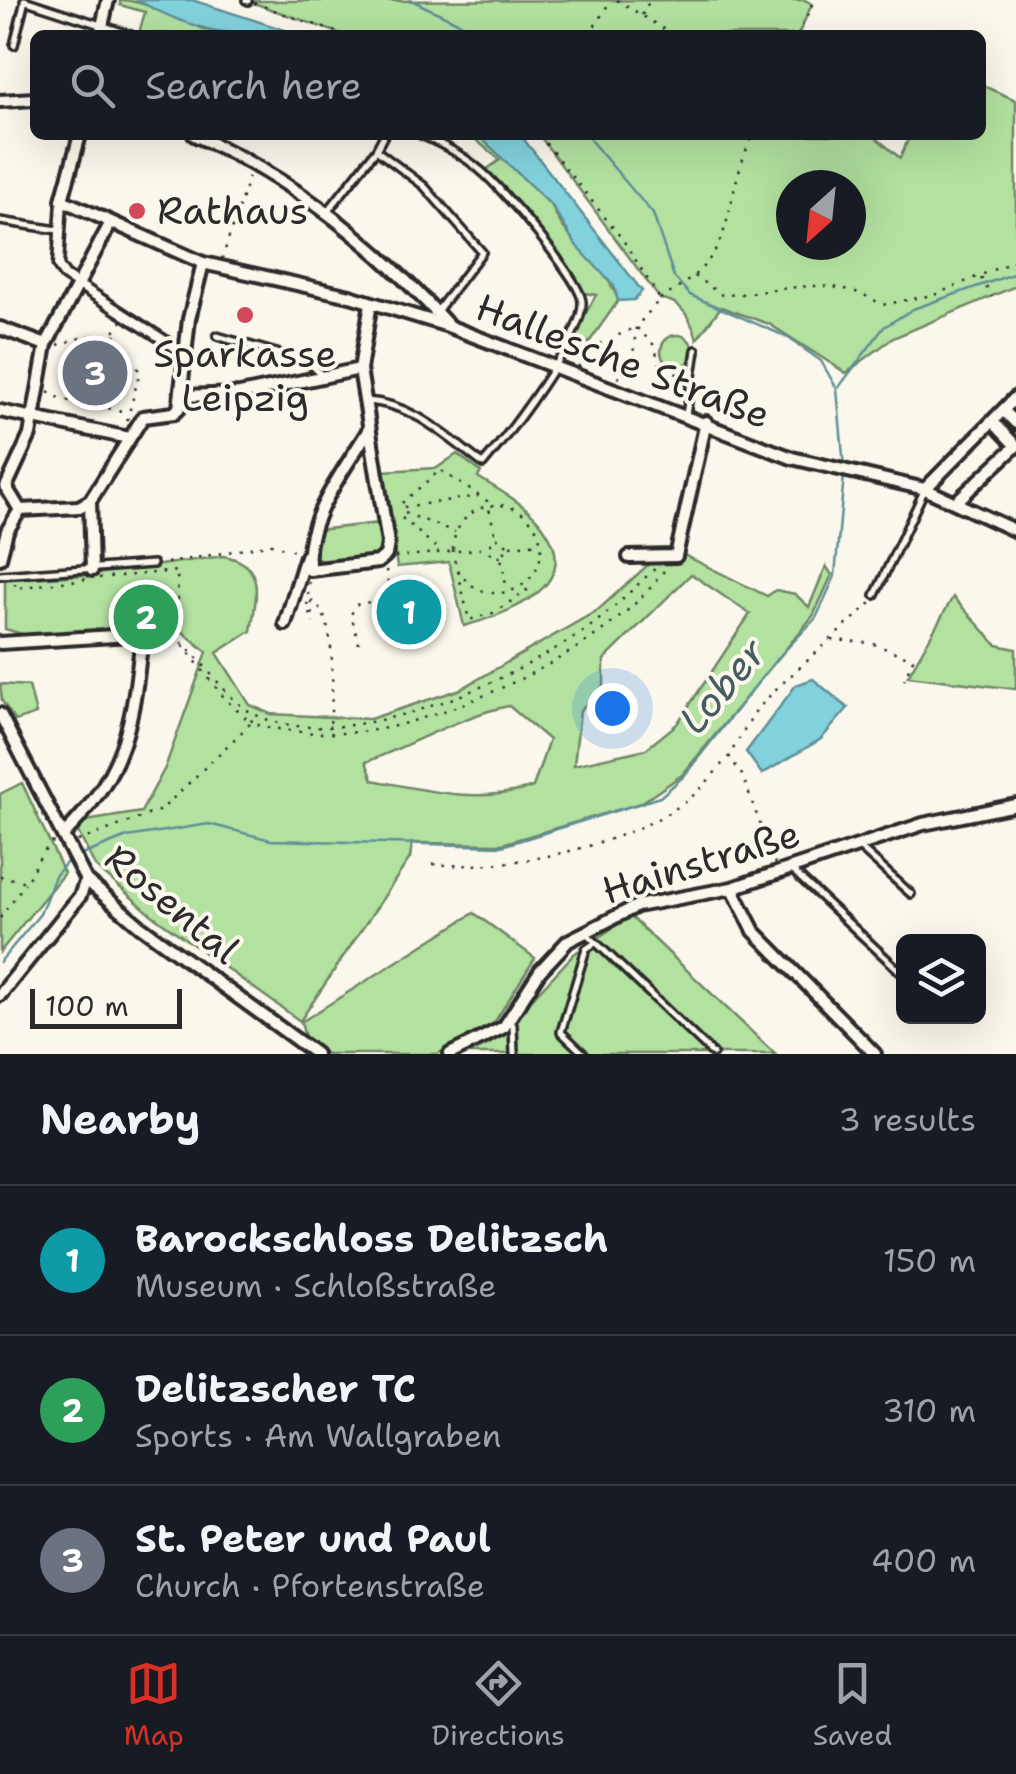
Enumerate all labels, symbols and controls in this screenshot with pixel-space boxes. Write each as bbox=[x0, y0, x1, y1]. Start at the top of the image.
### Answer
search box bbox=[30, 30, 986, 140]
icon: search bbox=[65, 58, 120, 113]
text: Search here bbox=[145, 60, 362, 111]
north arrow bbox=[776, 170, 866, 260]
place label: Rathaus bbox=[157, 185, 308, 236]
marker: Rathaus bbox=[126, 200, 148, 222]
street label: Hallesche Straße bbox=[469, 281, 778, 440]
marker: Sparkasse Leipzig bbox=[234, 304, 256, 326]
place label: Sparkasse Leipzig bbox=[153, 328, 337, 423]
pin: 3 bbox=[62, 336, 128, 410]
pin: 1 bbox=[376, 574, 442, 650]
pin: 2 bbox=[114, 580, 178, 654]
water label: Lober bbox=[666, 626, 779, 745]
your location bbox=[587, 683, 638, 734]
street label: Hainstraße bbox=[596, 807, 806, 916]
street label: Rosental bbox=[94, 832, 251, 975]
map controls bbox=[896, 934, 986, 1024]
button: layers bbox=[896, 934, 986, 1024]
scale bar bbox=[30, 984, 182, 1028]
text: 100 m bbox=[45, 987, 129, 1025]
text: Nearby bbox=[40, 1091, 200, 1147]
text: 3 results bbox=[839, 1098, 976, 1141]
text: Barockschloss Delitzsch bbox=[135, 1213, 608, 1264]
text: 1 bbox=[65, 1239, 80, 1282]
text: 150 m bbox=[883, 1239, 976, 1282]
text: Museum · Schloßstraße bbox=[135, 1264, 496, 1307]
text: Delitzscher TC bbox=[135, 1363, 416, 1414]
text: 2 bbox=[61, 1389, 84, 1432]
text: 310 m bbox=[882, 1389, 976, 1432]
text: Sports · Am Wallgraben bbox=[135, 1414, 501, 1457]
text: St. Peter und Paul bbox=[135, 1513, 491, 1564]
text: 3 bbox=[61, 1539, 84, 1582]
text: 400 m bbox=[871, 1539, 976, 1582]
text: Church · Pfortenstraße bbox=[135, 1564, 485, 1607]
tab: Map bbox=[124, 1656, 184, 1754]
tab: Directions bbox=[431, 1656, 565, 1754]
tab: Saved bbox=[813, 1656, 892, 1754]

